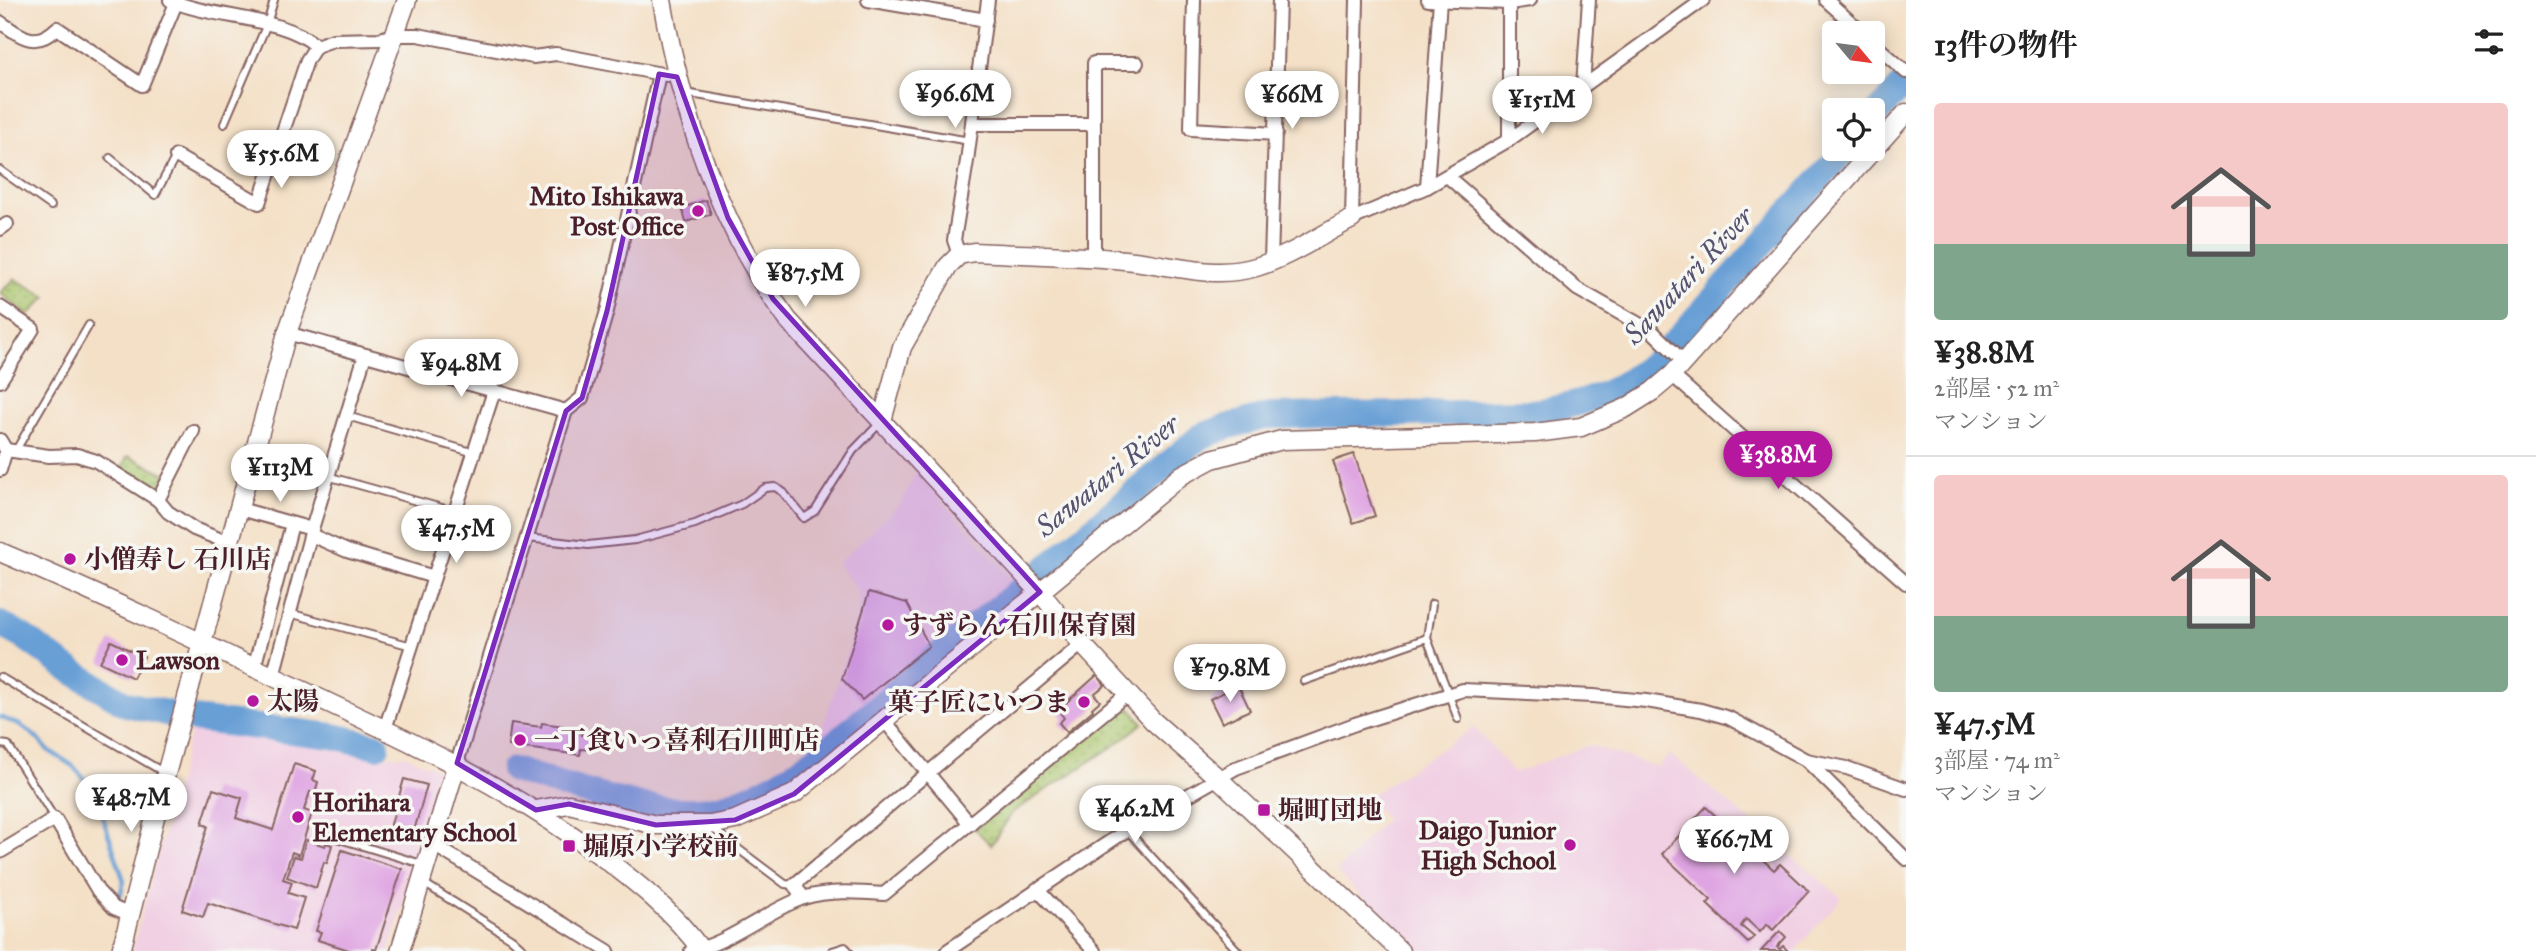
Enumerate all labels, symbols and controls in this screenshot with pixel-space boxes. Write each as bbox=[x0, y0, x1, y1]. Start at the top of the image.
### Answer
north arrow bbox=[1822, 21, 1885, 84]
map controls bbox=[1822, 21, 1885, 161]
icon: filters bbox=[2470, 23, 2508, 61]
text: 13件の物件 bbox=[1934, 27, 2078, 63]
pin: ¥96.6M bbox=[898, 71, 1012, 130]
pin: ¥66M bbox=[1251, 72, 1333, 131]
pin: ¥151M bbox=[1493, 76, 1591, 136]
text: ¥96.6M bbox=[915, 79, 995, 107]
text: ¥66M bbox=[1261, 80, 1323, 108]
text: ¥151M bbox=[1508, 85, 1576, 113]
button: locate bbox=[1822, 98, 1885, 161]
pin: ¥55.6M bbox=[224, 130, 338, 190]
text: ¥55.6M bbox=[243, 139, 319, 167]
icon: home bbox=[2158, 149, 2284, 275]
place label: Mito Ishikawa Post Office bbox=[529, 180, 685, 242]
water label: Sawatari River bbox=[1615, 198, 1762, 352]
marker: Mito Ishikawa Post Office bbox=[690, 203, 706, 219]
pin: ¥87.5M bbox=[748, 250, 862, 309]
text: ¥87.5M bbox=[766, 258, 844, 286]
text: ¥38.8M bbox=[1934, 334, 2035, 370]
pin: ¥94.8M bbox=[404, 340, 518, 399]
text: ¥94.8M bbox=[420, 348, 502, 376]
text: 2部屋 · 52 m² bbox=[1934, 374, 2059, 402]
water label: Sawatari River bbox=[1027, 406, 1187, 545]
text: マンション bbox=[1934, 407, 2048, 435]
pin: ¥38.8M bbox=[1721, 432, 1835, 491]
text: ¥38.8M bbox=[1739, 440, 1817, 468]
pin: ¥113M bbox=[231, 444, 329, 504]
text: ¥113M bbox=[247, 453, 313, 481]
pin: ¥47.5M bbox=[399, 505, 513, 565]
text: ¥47.5M bbox=[417, 514, 495, 542]
icon: home bbox=[2158, 521, 2284, 647]
place label: 小僧寿し 石川店 bbox=[84, 543, 272, 575]
marker: 小僧寿し 石川店 bbox=[62, 551, 78, 567]
place label: すずらん石川保育園 bbox=[902, 609, 1136, 641]
marker: すずらん石川保育園 bbox=[880, 617, 896, 633]
place label: Lawson bbox=[136, 644, 220, 676]
pin: ¥79.8M bbox=[1173, 644, 1287, 704]
marker: Lawson bbox=[114, 652, 130, 668]
text: ¥79.8M bbox=[1190, 653, 1270, 681]
place label: 太陽 bbox=[267, 685, 319, 717]
place label: 菓子匠にいつま bbox=[888, 686, 1070, 718]
marker: 太陽 bbox=[245, 693, 261, 709]
marker: 菓子匠にいつま bbox=[1076, 694, 1092, 710]
text: ¥47.5M bbox=[1934, 706, 2035, 742]
place label: 一丁食いっ喜利石川町店 bbox=[534, 724, 820, 756]
marker: 一丁食いっ喜利石川町店 bbox=[512, 732, 528, 748]
text: 3部屋 · 74 m² bbox=[1934, 746, 2060, 774]
pin: ¥48.7M bbox=[74, 774, 188, 834]
text: マンション bbox=[1934, 779, 2048, 807]
text: ¥48.7M bbox=[91, 783, 171, 811]
place label: Horihara Elementary School bbox=[312, 786, 517, 848]
pin: ¥46.2M bbox=[1078, 786, 1192, 845]
text: ¥46.2M bbox=[1095, 794, 1175, 822]
place label: 堀町団地 bbox=[1278, 794, 1382, 826]
marker: 堀町団地 bbox=[1256, 802, 1272, 818]
marker: Horihara Elementary School bbox=[290, 809, 306, 825]
place label: Daigo Junior High School bbox=[1418, 814, 1557, 877]
pin: ¥66.7M bbox=[1677, 816, 1791, 876]
text: ¥66.7M bbox=[1695, 825, 1773, 853]
place label: 堀原小学校前 bbox=[583, 830, 739, 862]
marker: Daigo Junior High School bbox=[1562, 837, 1578, 853]
marker: 堀原小学校前 bbox=[561, 838, 577, 854]

